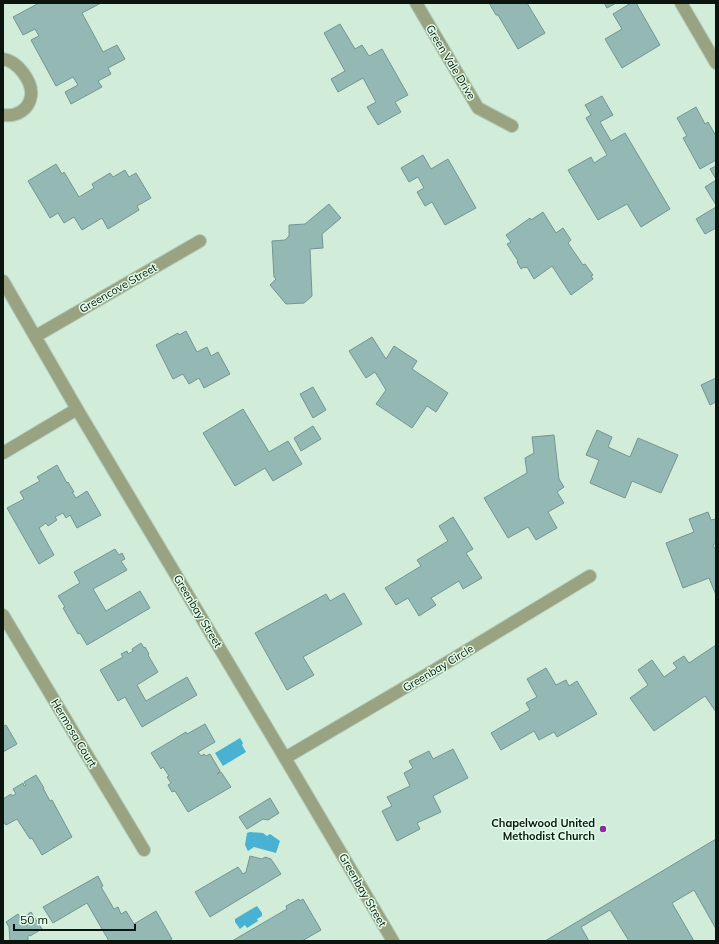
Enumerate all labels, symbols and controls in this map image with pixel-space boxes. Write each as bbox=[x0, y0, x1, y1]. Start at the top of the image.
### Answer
street label: Green Vale Drive bbox=[423, 22, 479, 102]
street label: Greencove Street bbox=[77, 260, 159, 316]
street label: Greenbay Street bbox=[171, 572, 225, 650]
street label: Greenbay Circle bbox=[400, 641, 476, 695]
street label: Hermosa Court bbox=[48, 696, 100, 770]
place label: Chapelwood United Methodist Church bbox=[491, 816, 595, 843]
marker: Chapelwood United Methodist Church bbox=[598, 824, 608, 834]
street label: Greenbay Street bbox=[336, 851, 390, 929]
scale bar bbox=[14, 906, 135, 932]
text: 50 m bbox=[20, 912, 48, 927]

